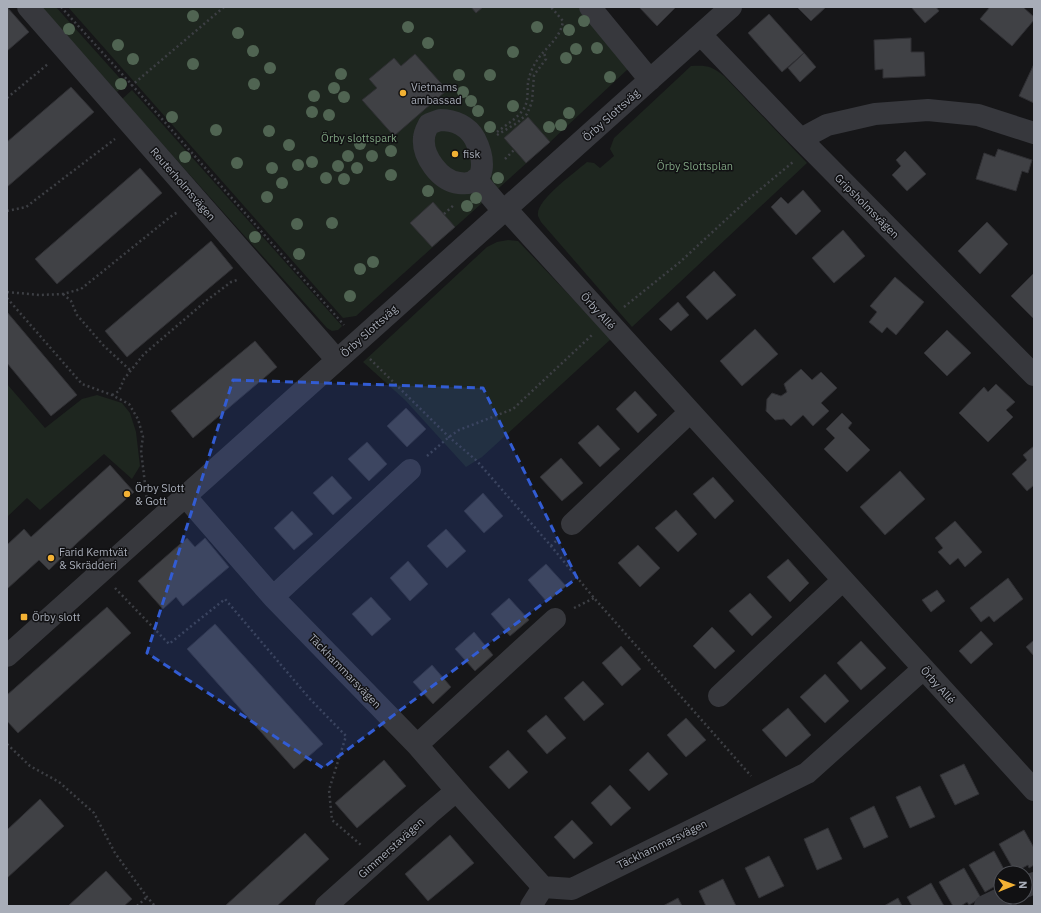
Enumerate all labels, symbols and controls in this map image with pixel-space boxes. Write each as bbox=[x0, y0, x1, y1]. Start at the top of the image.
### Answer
place label: Vietnams ambassad bbox=[411, 80, 462, 107]
street label: Örby Slottsväg bbox=[580, 86, 642, 144]
marker: Vietnams ambassad bbox=[398, 88, 408, 98]
park label: Örby slottspark bbox=[321, 131, 397, 145]
street label: Reuterholmsvägen bbox=[147, 145, 219, 223]
place label: fisk bbox=[463, 147, 481, 161]
marker: fisk bbox=[450, 149, 460, 159]
park label: Örby Slottsplan bbox=[657, 159, 733, 173]
street label: Gripsholmsvägen bbox=[832, 171, 902, 241]
street label: Örby Allé bbox=[578, 289, 618, 333]
street label: Örby Slottsväg bbox=[338, 302, 400, 360]
place label: Örby Slott & Gott bbox=[135, 481, 185, 508]
marker: Örby Slott & Gott bbox=[122, 489, 132, 499]
place label: Farid Kemtvät & Skrädderi bbox=[59, 545, 128, 572]
marker: Farid Kemtvät & Skrädderi bbox=[46, 553, 56, 563]
place label: Örby slott bbox=[32, 610, 81, 624]
marker: Örby slott bbox=[19, 612, 29, 622]
street label: Täckhammarsvägen bbox=[306, 631, 384, 711]
street label: Örby Allé bbox=[918, 663, 958, 707]
street label: Gimmerstavägen bbox=[355, 815, 427, 881]
street label: Täckhammarsvägen bbox=[615, 816, 709, 872]
north arrow bbox=[993, 865, 1033, 905]
text: N bbox=[1016, 881, 1030, 889]

